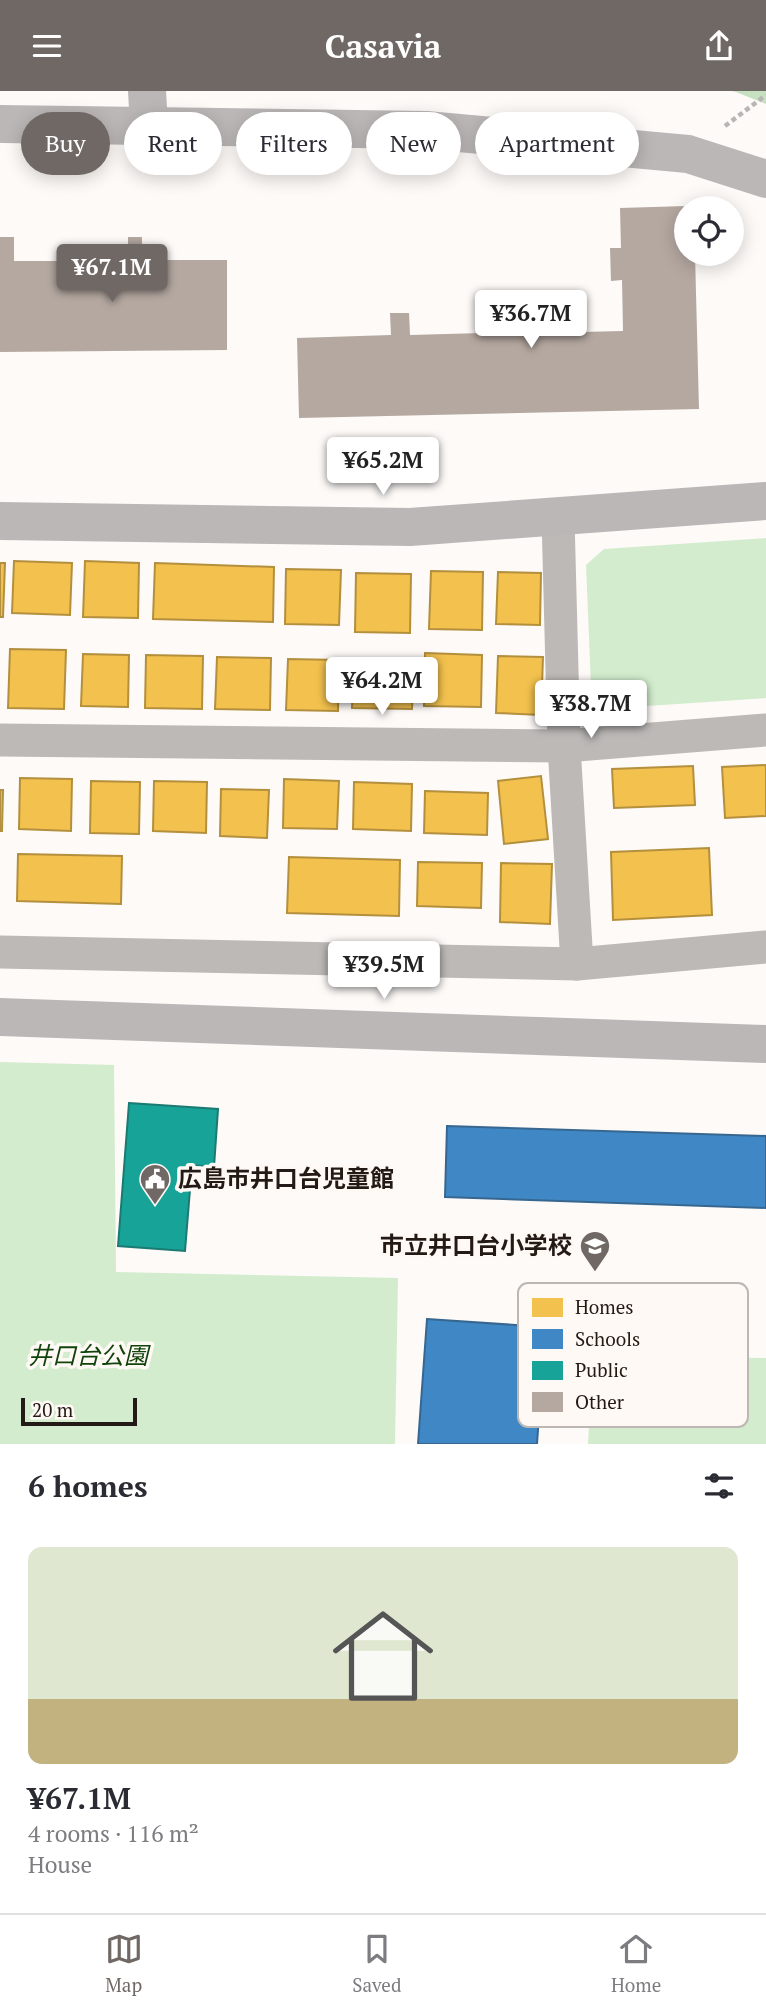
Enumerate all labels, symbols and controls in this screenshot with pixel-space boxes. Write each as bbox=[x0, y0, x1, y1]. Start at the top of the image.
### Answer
text: Casavia bbox=[325, 25, 441, 67]
icon: menu bbox=[28, 27, 66, 65]
icon: share bbox=[700, 27, 738, 65]
chip: Buy bbox=[21, 112, 110, 175]
chip: Rent bbox=[124, 112, 222, 175]
chip: Filters bbox=[236, 112, 352, 175]
chip: New bbox=[366, 112, 461, 175]
chip: Apartment bbox=[475, 112, 639, 175]
map controls bbox=[674, 196, 744, 266]
button: locate bbox=[674, 196, 744, 266]
pin: ¥67.1M bbox=[55, 245, 169, 304]
text: ¥67.1M bbox=[73, 251, 151, 282]
pin: ¥36.7M bbox=[474, 291, 588, 350]
text: ¥36.7M bbox=[491, 297, 571, 328]
pin: ¥65.2M bbox=[326, 437, 440, 497]
text: ¥65.2M bbox=[343, 444, 423, 475]
pin: ¥64.2M bbox=[325, 657, 439, 717]
text: ¥64.2M bbox=[342, 664, 422, 695]
pin: ¥38.7M bbox=[534, 681, 648, 740]
text: ¥38.7M bbox=[551, 687, 631, 718]
pin: ¥39.5M bbox=[327, 941, 441, 1001]
text: ¥39.5M bbox=[344, 948, 424, 979]
public building icon: 広島市井口台児童館 bbox=[138, 1162, 172, 1206]
place label: 広島市井口台児童館 bbox=[178, 1162, 394, 1194]
place label: 市立井口台小学校 bbox=[380, 1229, 572, 1261]
school or university icon: 市立井口台小学校 bbox=[578, 1229, 612, 1273]
legend bbox=[518, 1283, 748, 1427]
text: Homes bbox=[575, 1294, 634, 1319]
text: Schools bbox=[575, 1326, 640, 1351]
park label: 井口台公園 bbox=[28, 1339, 151, 1371]
text: Public bbox=[575, 1357, 628, 1382]
text: Other bbox=[575, 1389, 625, 1414]
scale bar bbox=[21, 1395, 136, 1427]
text: 20 m bbox=[32, 1397, 73, 1422]
text: 6 homes bbox=[28, 1466, 147, 1506]
icon: filters bbox=[700, 1467, 738, 1505]
icon: home bbox=[320, 1593, 446, 1719]
text: ¥67.1M bbox=[28, 1778, 131, 1818]
text: 4 rooms · 116 m² bbox=[28, 1818, 199, 1849]
text: House bbox=[28, 1849, 92, 1880]
tab: Map bbox=[105, 1930, 143, 1997]
tab: Saved bbox=[352, 1930, 401, 1997]
tab: Home bbox=[611, 1930, 661, 1997]

